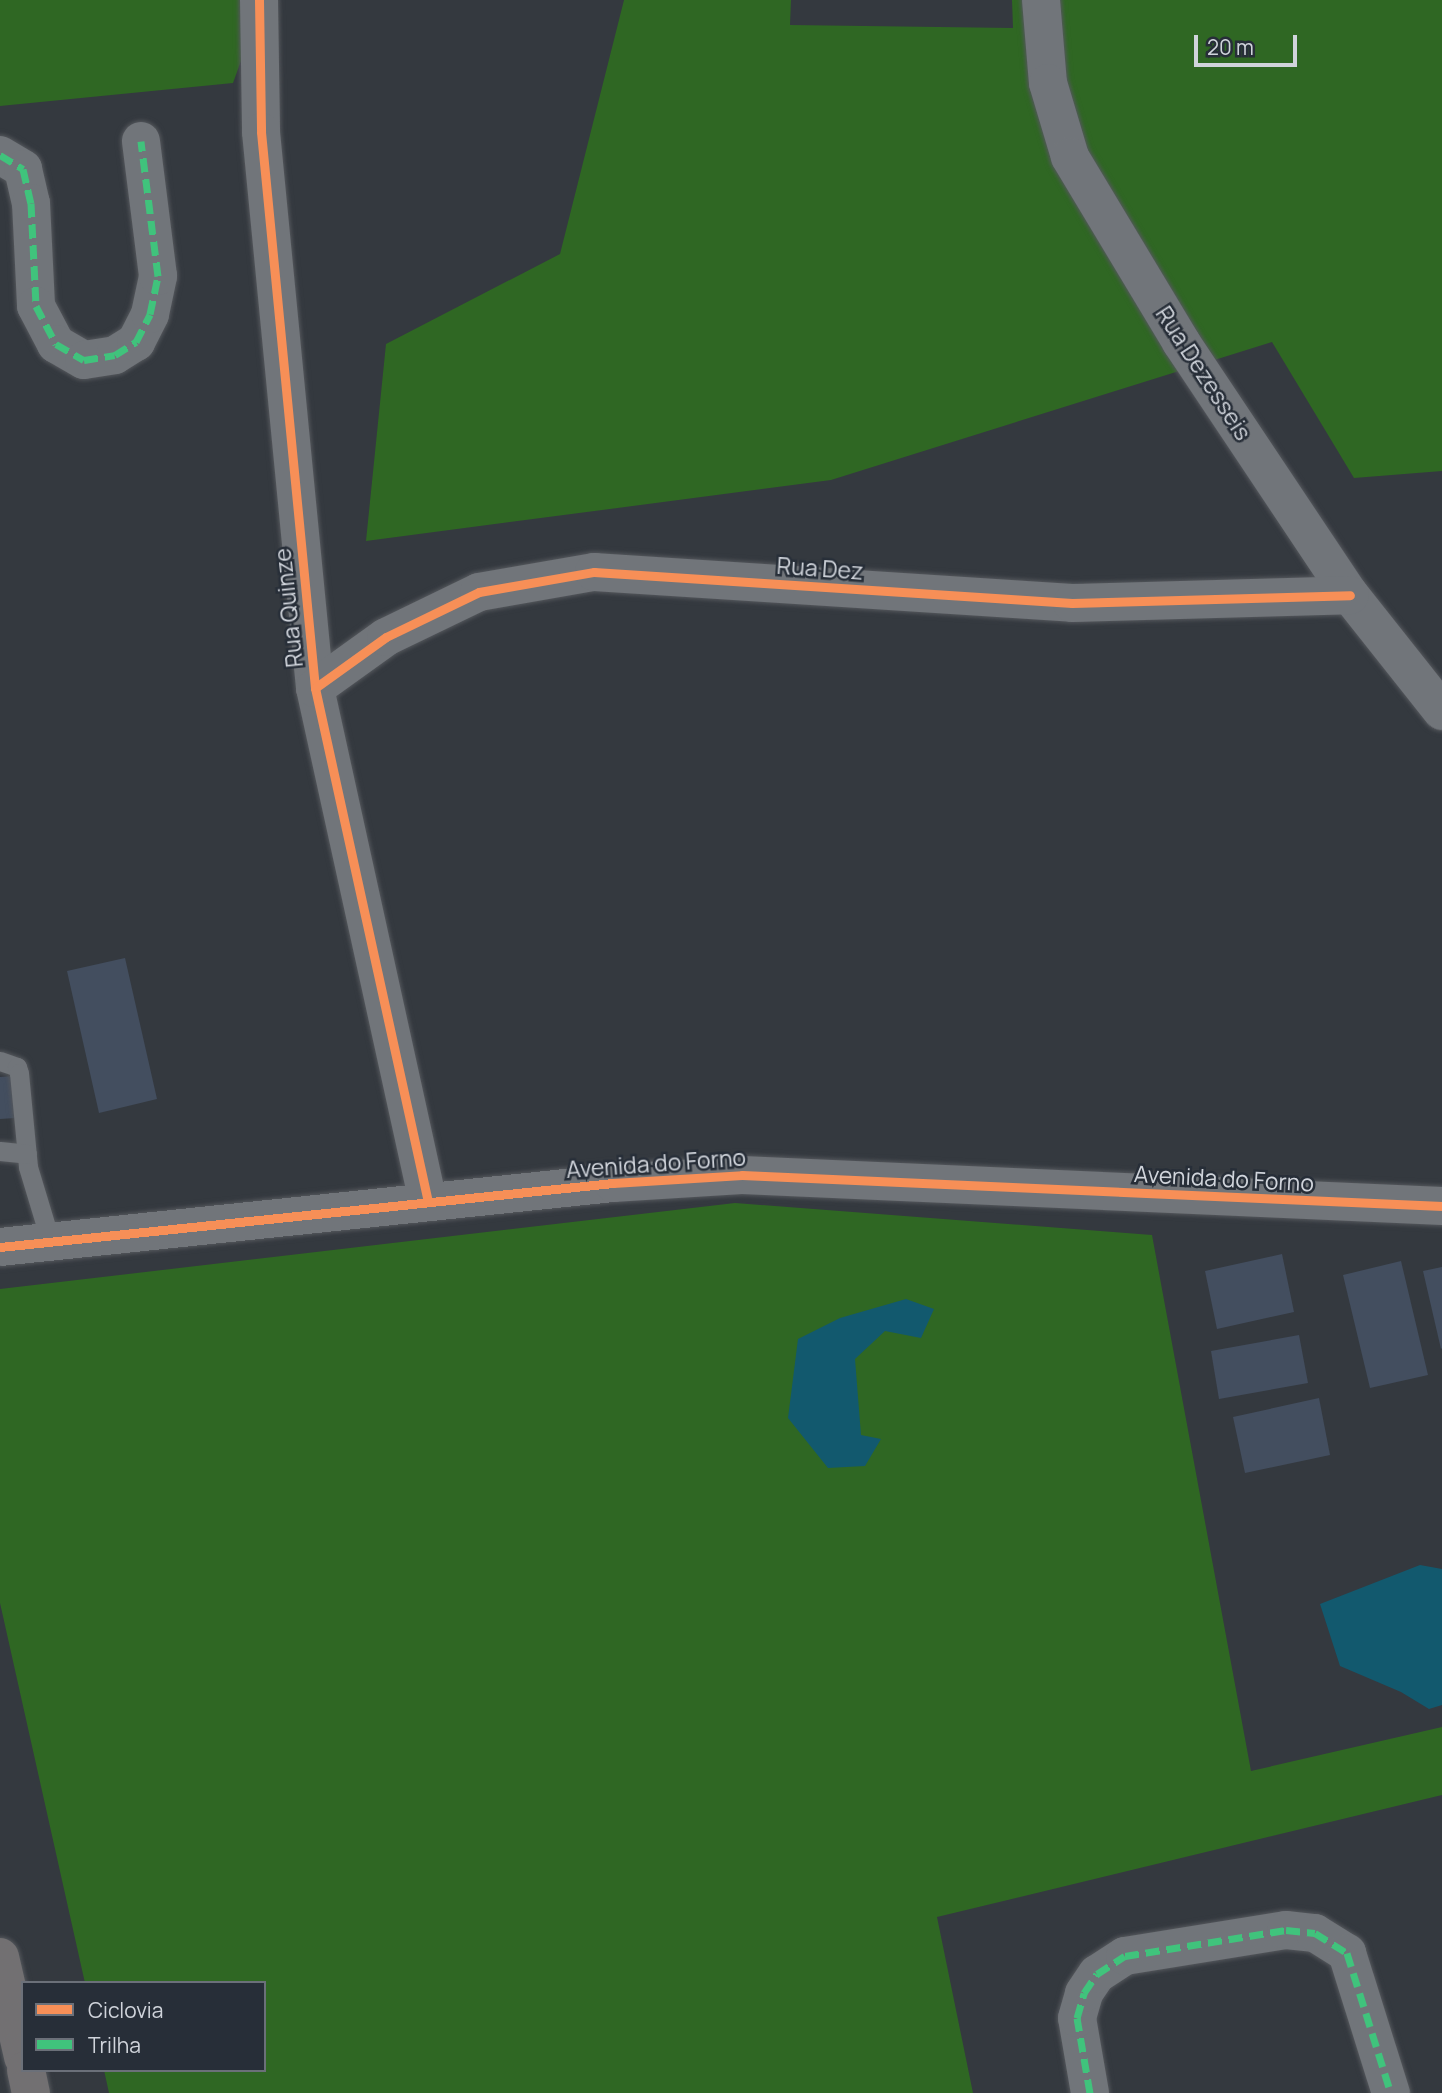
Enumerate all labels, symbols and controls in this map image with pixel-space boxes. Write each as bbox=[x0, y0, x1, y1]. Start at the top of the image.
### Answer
scale bar bbox=[1197, 21, 1300, 65]
text: 20 m bbox=[1207, 33, 1254, 61]
street label: Rua Dezesseis bbox=[1150, 301, 1258, 445]
street label: Rua Quinze bbox=[268, 547, 308, 669]
street label: Rua Dez bbox=[776, 551, 864, 585]
street label: Avenida do Forno bbox=[565, 1143, 747, 1183]
street label: Avenida do Forno bbox=[1133, 1160, 1315, 1196]
legend bbox=[21, 1981, 266, 2072]
text: Ciclovia bbox=[88, 1996, 163, 2024]
text: Trilha bbox=[88, 2031, 141, 2059]

